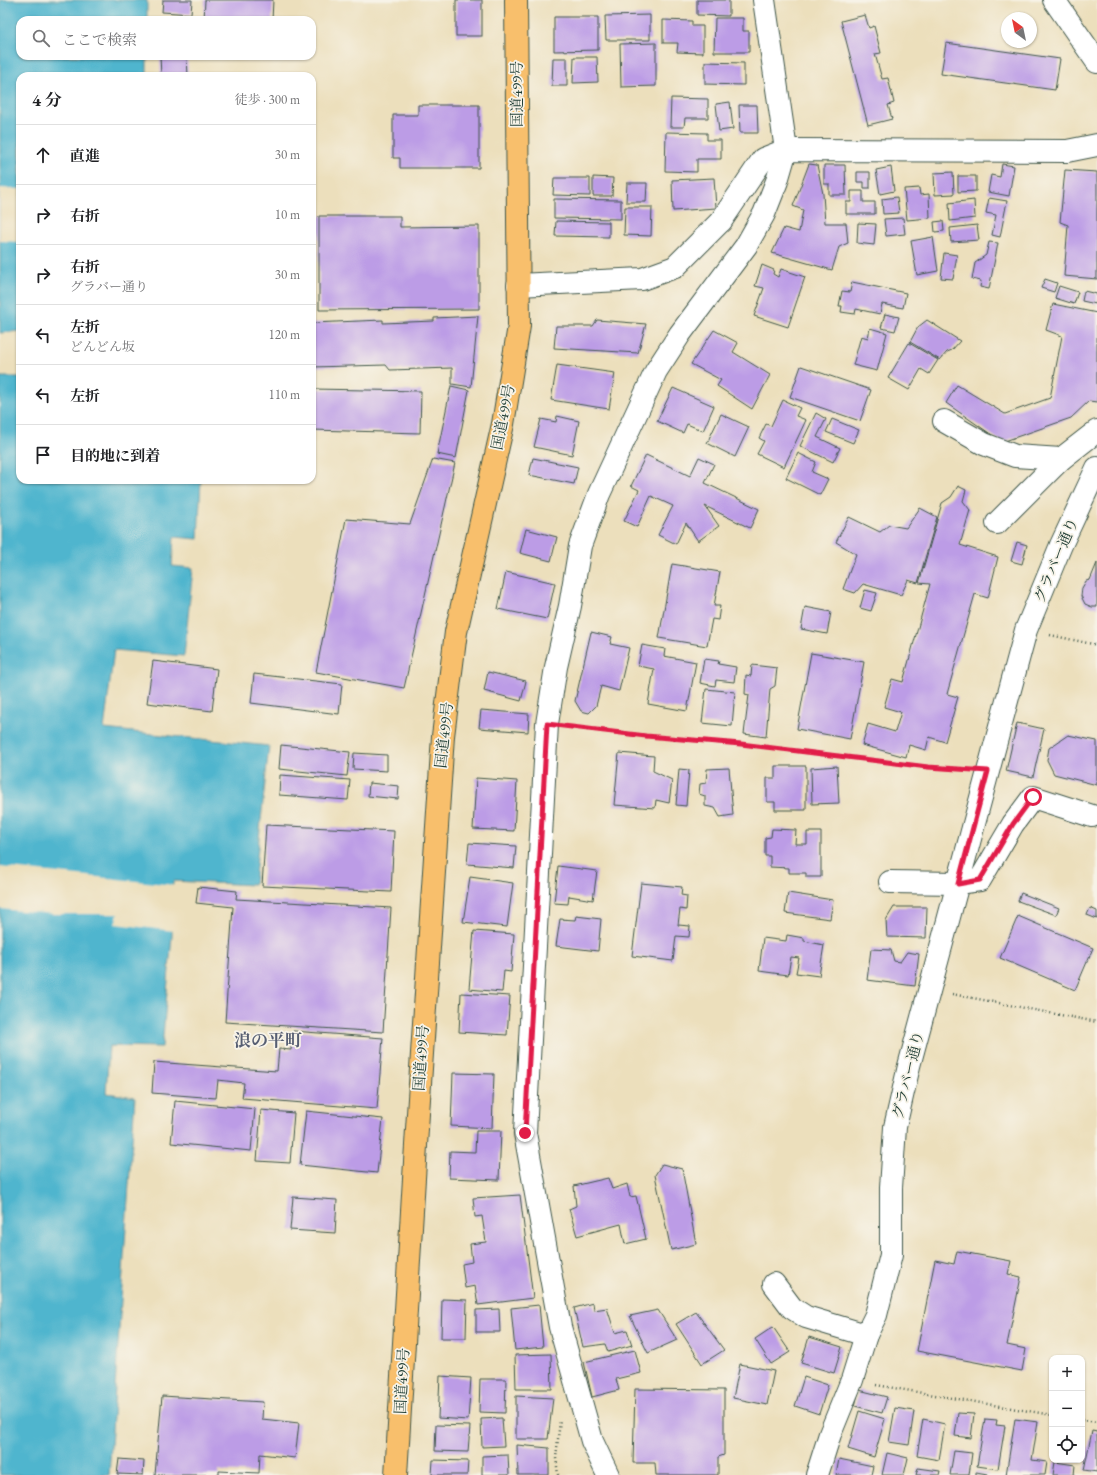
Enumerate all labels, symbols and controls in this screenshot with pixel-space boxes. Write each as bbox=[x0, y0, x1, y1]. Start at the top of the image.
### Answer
north arrow bbox=[1001, 12, 1037, 48]
search box bbox=[16, 16, 316, 60]
icon: search bbox=[30, 27, 52, 49]
text: ここで検索 bbox=[62, 30, 137, 49]
street label: 国道499号 bbox=[507, 61, 526, 127]
text: 4 分 bbox=[32, 89, 62, 111]
text: 徒歩 · 300 m bbox=[235, 91, 300, 108]
icon: ahead bbox=[32, 144, 54, 166]
text: 直進 bbox=[70, 146, 100, 165]
text: 30 m bbox=[275, 146, 300, 163]
icon: right bbox=[32, 204, 54, 226]
text: 右折 bbox=[70, 206, 100, 225]
text: 10 m bbox=[275, 206, 300, 223]
text: 右折 bbox=[70, 257, 100, 276]
icon: right bbox=[32, 264, 54, 286]
text: 30 m bbox=[275, 266, 300, 283]
text: グラバー通り bbox=[70, 278, 148, 295]
text: 左折 bbox=[70, 317, 100, 336]
icon: left bbox=[32, 324, 54, 346]
text: 120 m bbox=[269, 326, 300, 343]
text: どんどん坂 bbox=[70, 338, 135, 355]
street label: 国道499号 bbox=[487, 382, 518, 451]
icon: left bbox=[32, 384, 54, 406]
text: 左折 bbox=[70, 386, 100, 405]
text: 110 m bbox=[269, 386, 300, 403]
icon: arrive bbox=[32, 444, 54, 466]
text: 目的地に到着 bbox=[70, 446, 160, 465]
street label: グラバー通り bbox=[1029, 515, 1082, 605]
street label: 国道499号 bbox=[431, 701, 456, 769]
route start bbox=[1024, 788, 1042, 806]
street label: 国道499号 bbox=[409, 1024, 432, 1092]
district label: 浪の平町 bbox=[234, 1029, 302, 1051]
street label: グラバー通り bbox=[887, 1029, 928, 1121]
route end bbox=[516, 1124, 534, 1142]
street label: 国道499号 bbox=[390, 1347, 413, 1415]
map controls bbox=[1049, 1355, 1085, 1463]
button: + bbox=[1049, 1355, 1085, 1391]
button: − bbox=[1049, 1391, 1085, 1427]
button: locate bbox=[1049, 1427, 1085, 1463]

